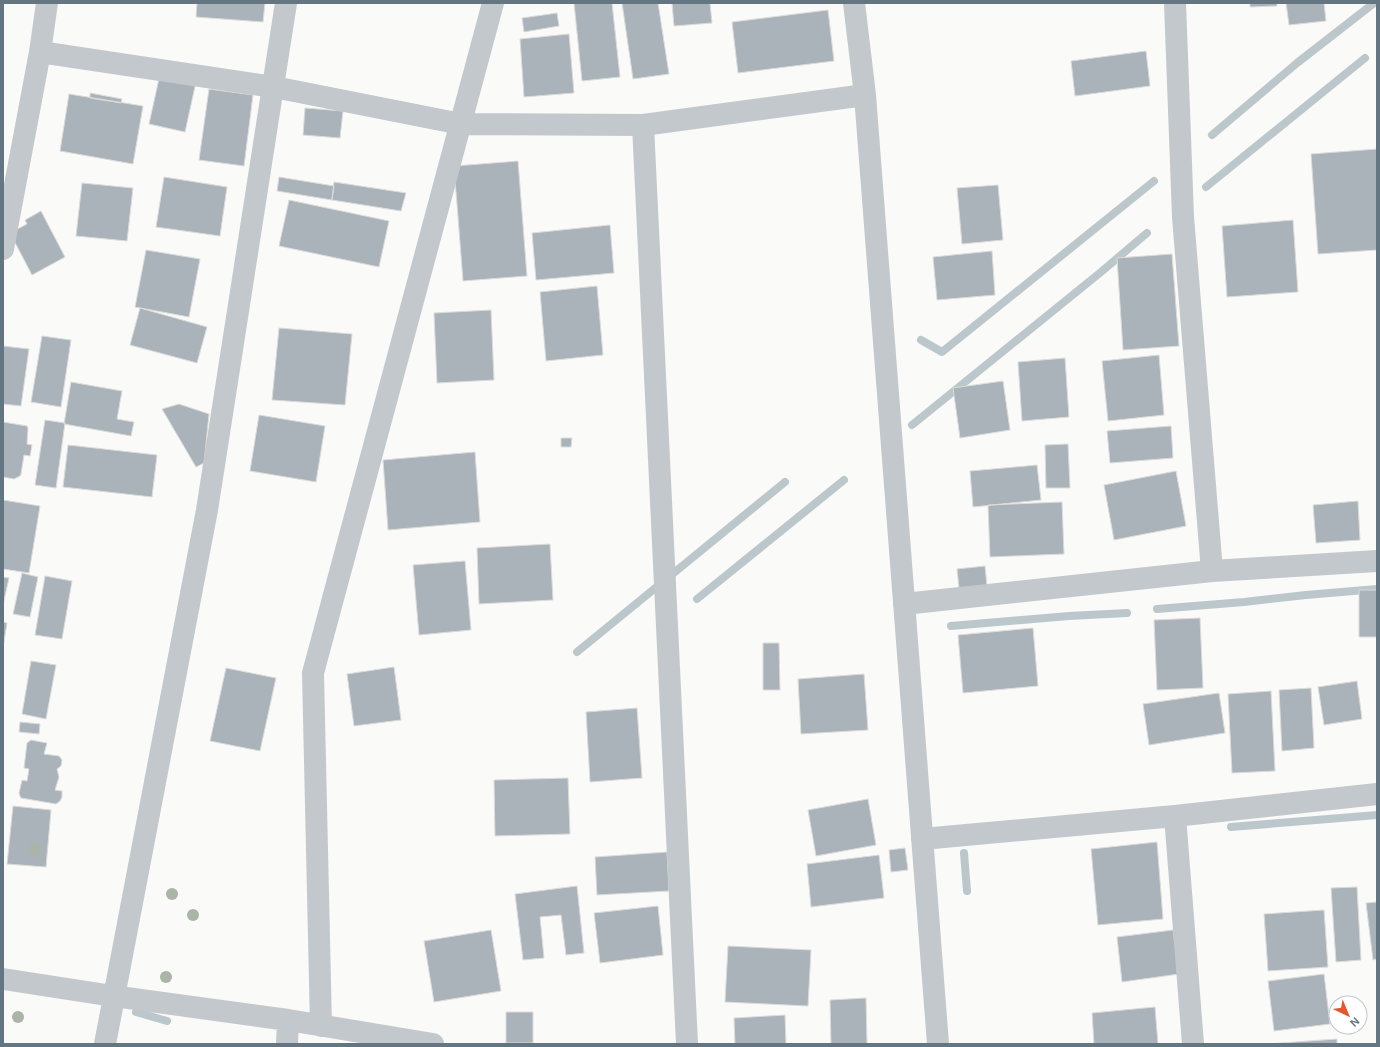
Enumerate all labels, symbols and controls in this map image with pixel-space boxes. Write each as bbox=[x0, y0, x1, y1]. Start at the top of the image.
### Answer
north arrow bbox=[1328, 995, 1368, 1035]
text: N bbox=[1348, 1015, 1362, 1029]

